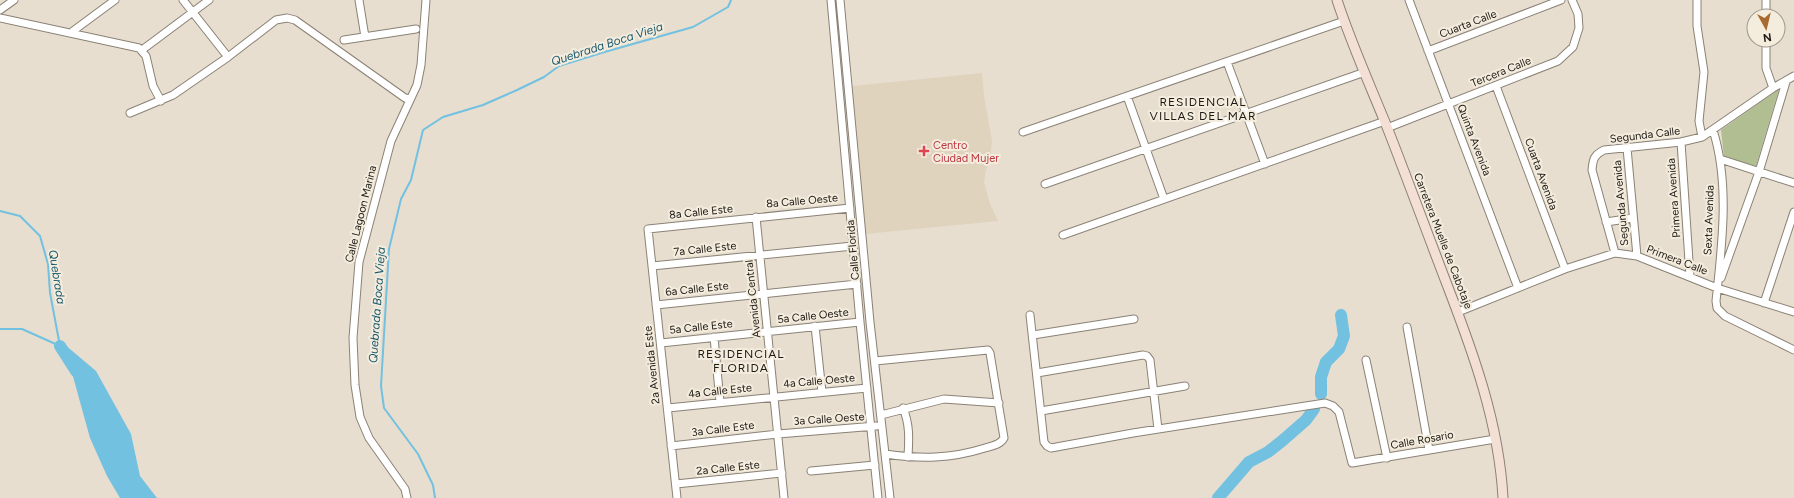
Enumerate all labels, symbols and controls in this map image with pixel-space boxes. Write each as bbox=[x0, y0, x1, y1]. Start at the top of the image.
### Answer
street label: Cuarta Calle bbox=[1438, 7, 1498, 41]
north arrow bbox=[1746, 8, 1786, 48]
water label: Quebrada Boca Vieja bbox=[549, 19, 665, 69]
text: N bbox=[1762, 30, 1772, 44]
street label: Tercera Calle bbox=[1469, 54, 1533, 90]
district label: RESIDENCIAL VILLAS DEL MAR bbox=[1150, 95, 1256, 123]
street label: Quinta Avenida bbox=[1454, 102, 1494, 178]
street label: Segunda Calle bbox=[1609, 124, 1681, 146]
street label: Cuarta Avenida bbox=[1522, 136, 1560, 212]
place label: Centro Ciudad Mujer bbox=[933, 139, 999, 165]
marker: Centro Ciudad Mujer bbox=[918, 145, 930, 157]
street label: Primera Avenida bbox=[1665, 158, 1683, 238]
street label: Segunda Avenida bbox=[1611, 160, 1631, 246]
street label: Calle Lagoon Marina bbox=[343, 164, 379, 264]
street label: Carretera Muelle de Cabotaje bbox=[1411, 171, 1475, 311]
street label: Sexta Avenida bbox=[1701, 185, 1717, 255]
street label: 8a Calle Oeste bbox=[766, 191, 838, 211]
street label: 8a Calle Este bbox=[669, 202, 733, 222]
street label: Calle Florida bbox=[844, 219, 862, 281]
street label: 7a Calle Este bbox=[673, 239, 737, 259]
street label: Primera Calle bbox=[1645, 242, 1709, 278]
water label: Quebrada Boca Vieja bbox=[366, 246, 388, 364]
water label: Quebrada bbox=[46, 249, 68, 305]
street label: Avenida Central bbox=[742, 259, 764, 339]
street label: 6a Calle Este bbox=[665, 279, 729, 299]
street label: 5a Calle Oeste bbox=[777, 306, 849, 326]
street label: 5a Calle Este bbox=[669, 317, 733, 337]
street label: 2a Avenida Este bbox=[641, 325, 663, 405]
district label: RESIDENCIAL FLORIDA bbox=[697, 347, 785, 375]
street label: 4a Calle Oeste bbox=[783, 371, 855, 391]
street label: 4a Calle Este bbox=[687, 381, 753, 401]
street label: 3a Calle Oeste bbox=[793, 410, 865, 428]
street label: 3a Calle Este bbox=[691, 419, 755, 439]
street label: Calle Rosario bbox=[1389, 428, 1455, 452]
street label: 2a Calle Este bbox=[696, 458, 760, 478]

